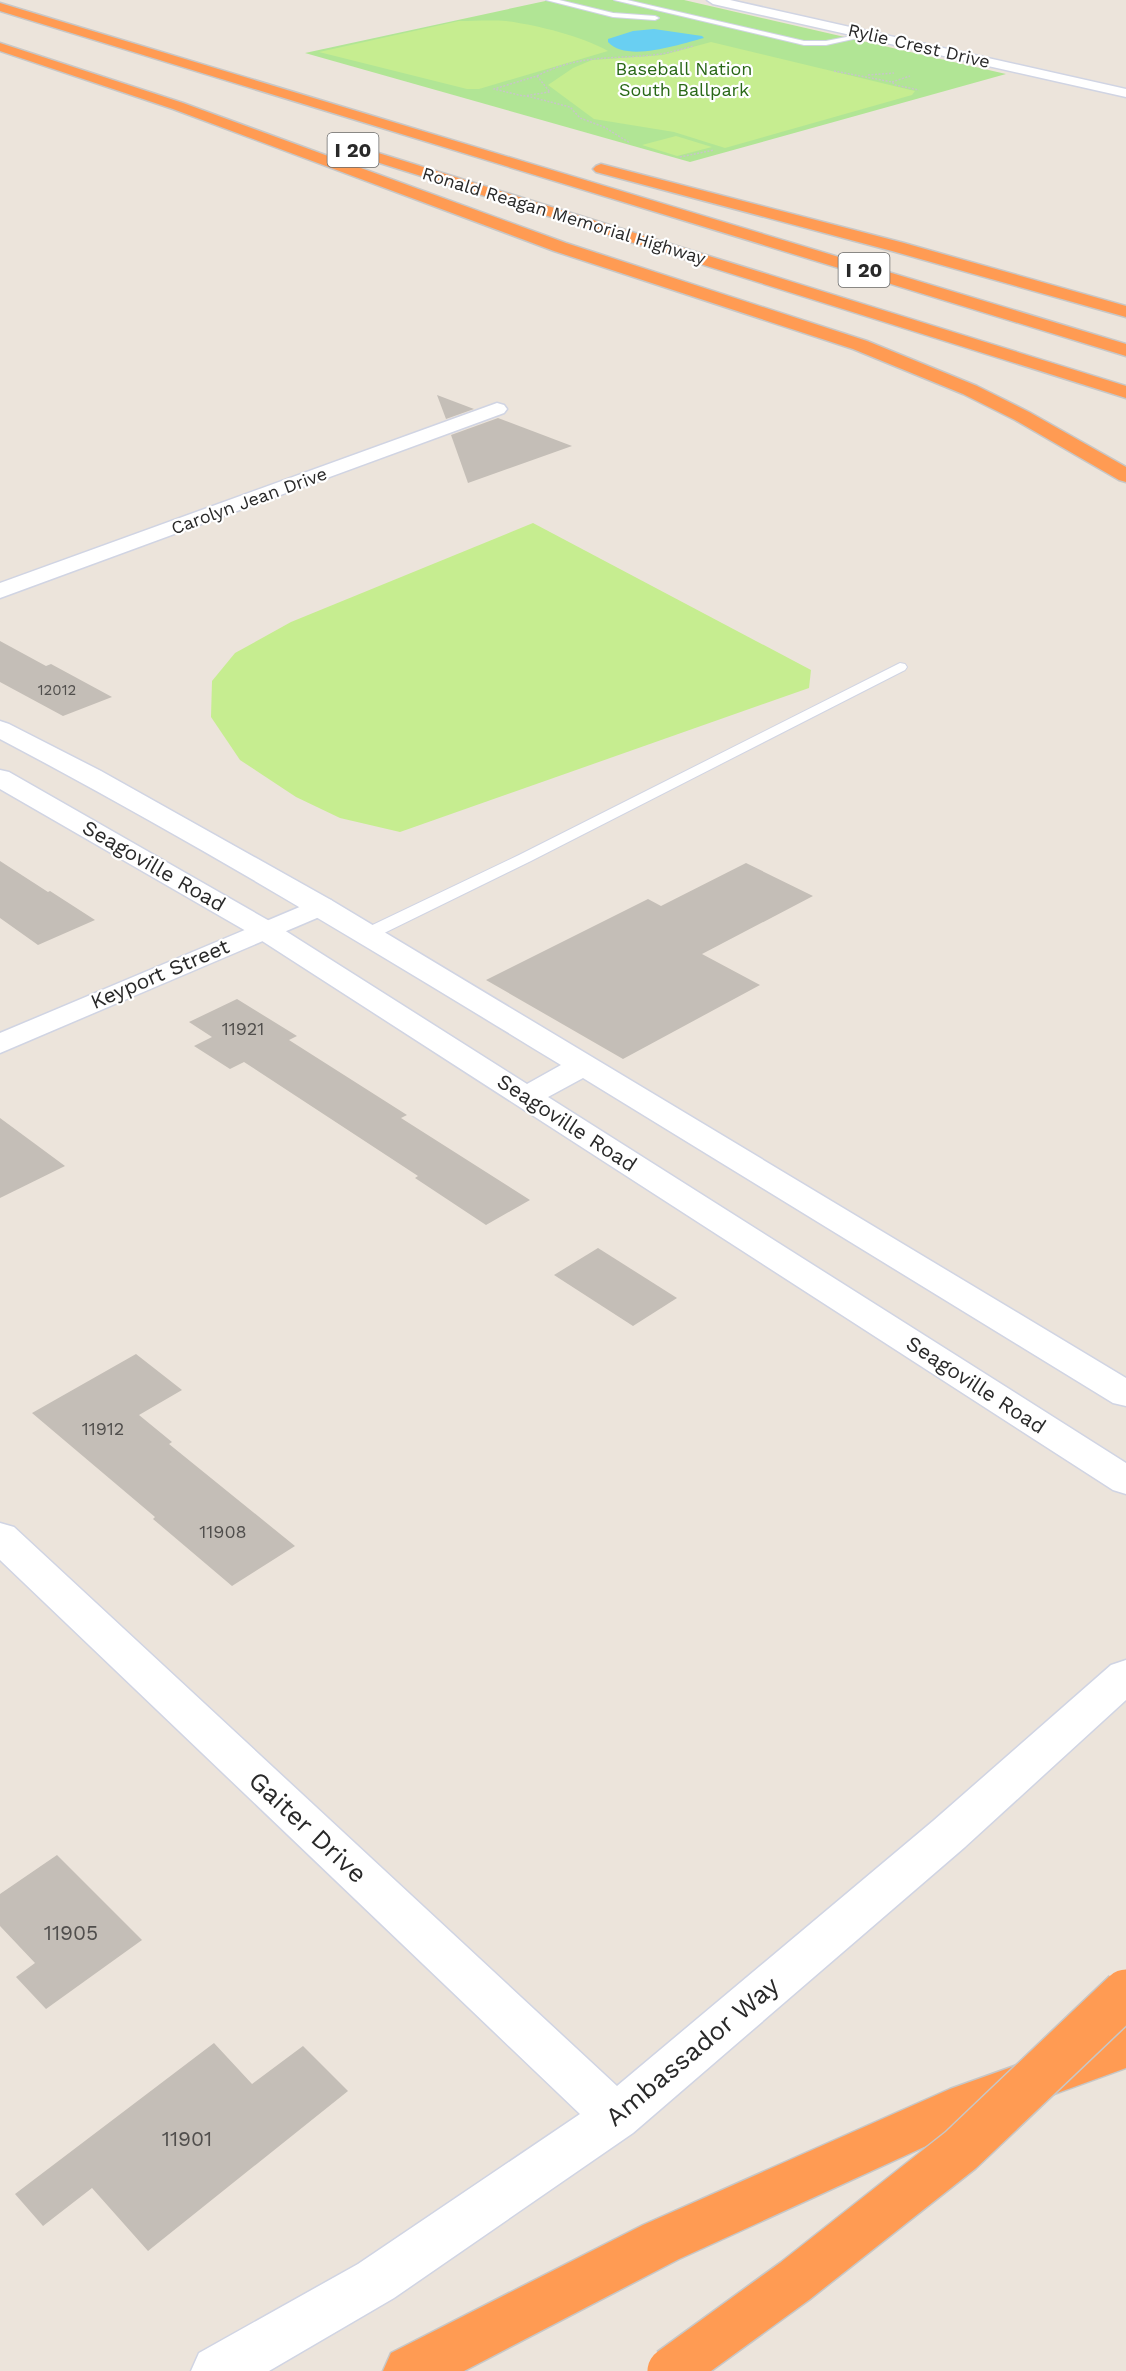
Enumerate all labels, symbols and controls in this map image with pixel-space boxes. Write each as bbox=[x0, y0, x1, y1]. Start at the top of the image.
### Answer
street label: Rylie Crest Drive bbox=[846, 19, 992, 72]
park label: Baseball Nation South Ballpark bbox=[615, 58, 753, 100]
road number: I 20 bbox=[328, 133, 378, 167]
street label: Ronald Reagan Memorial Highway bbox=[420, 162, 709, 269]
road number: I 20 bbox=[838, 253, 890, 287]
street label: Carolyn Jean Drive bbox=[168, 463, 330, 538]
house number: 12012 bbox=[38, 681, 76, 699]
street label: Seagoville Road bbox=[78, 814, 230, 917]
street label: Keyport Street bbox=[87, 933, 233, 1014]
house number: 11921 bbox=[222, 1018, 264, 1039]
street label: Seagoville Road bbox=[493, 1068, 642, 1177]
street label: Seagoville Road bbox=[902, 1330, 1051, 1439]
house number: 11912 bbox=[82, 1418, 124, 1439]
house number: 11908 bbox=[199, 1521, 247, 1542]
street label: Gaiter Drive bbox=[243, 1765, 373, 1889]
house number: 11905 bbox=[44, 1920, 98, 1945]
street label: Ambassador Way bbox=[599, 1970, 785, 2132]
house number: 11901 bbox=[162, 2126, 212, 2151]

